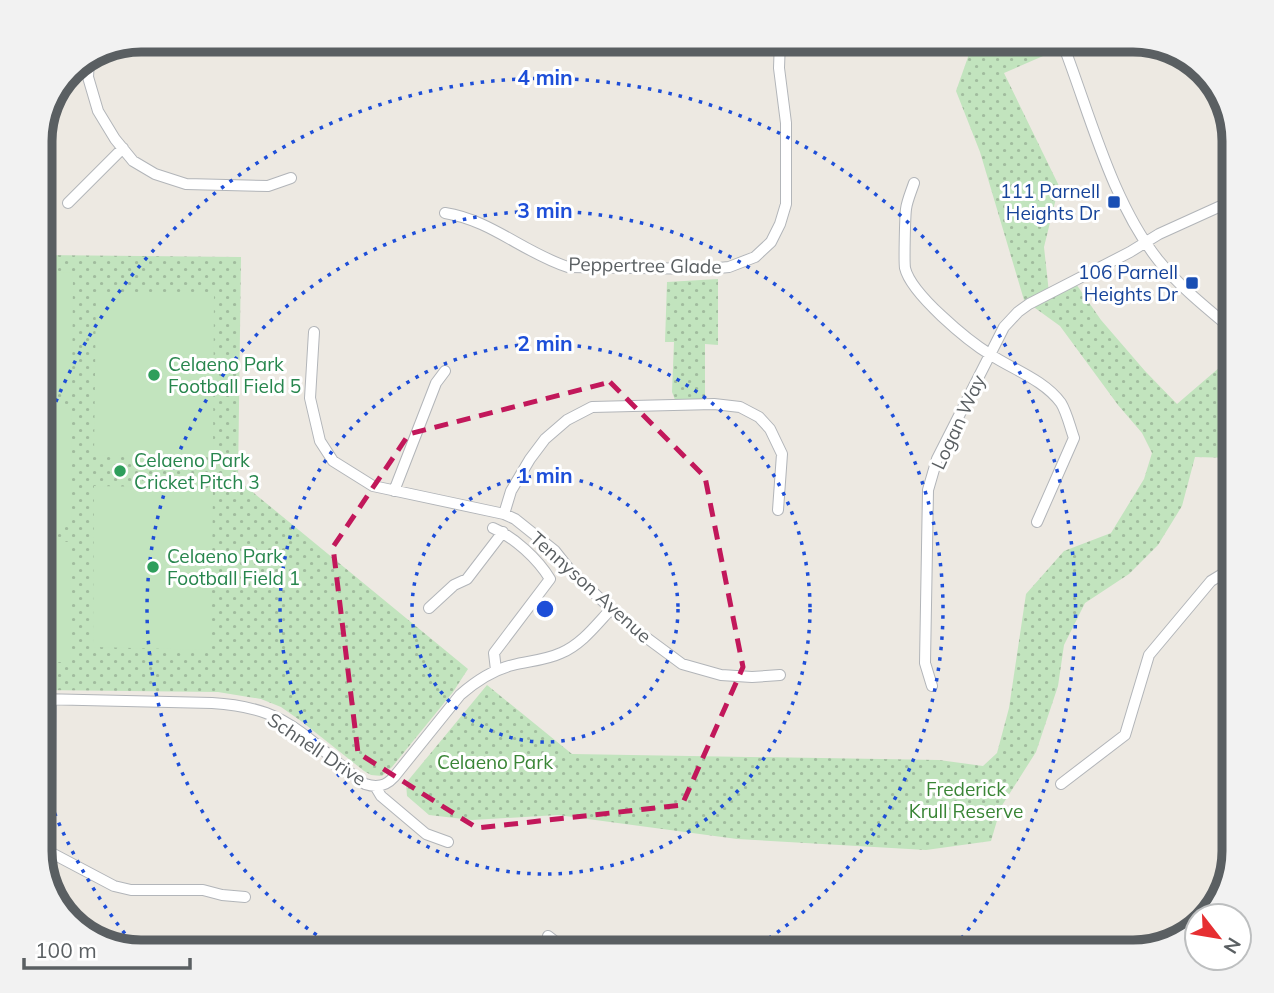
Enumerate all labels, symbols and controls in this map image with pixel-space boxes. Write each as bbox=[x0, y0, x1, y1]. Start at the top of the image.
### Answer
text: 4 min bbox=[517, 64, 573, 90]
place label: 111 Parnell Heights Dr bbox=[1000, 179, 1100, 225]
marker: 111 Parnell Heights Dr bbox=[1106, 194, 1122, 210]
text: 3 min bbox=[517, 197, 573, 223]
street label: Peppertree Glade bbox=[568, 252, 722, 278]
place label: 106 Parnell Heights Dr bbox=[1078, 260, 1178, 306]
marker: 106 Parnell Heights Dr bbox=[1184, 275, 1200, 291]
text: 2 min bbox=[517, 330, 573, 356]
place label: Celaeno Park Football Field 5 bbox=[168, 352, 301, 398]
marker: Celaeno Park Football Field 5 bbox=[146, 367, 162, 383]
street label: Logan Way bbox=[926, 371, 990, 473]
place label: Celaeno Park Cricket Pitch 3 bbox=[134, 448, 260, 494]
text: 1 min bbox=[517, 462, 573, 488]
marker: Celaeno Park Cricket Pitch 3 bbox=[112, 463, 128, 479]
street label: Tennyson Avenue bbox=[525, 526, 657, 648]
place label: Celaeno Park Football Field 1 bbox=[167, 544, 300, 590]
marker: Celaeno Park Football Field 1 bbox=[145, 559, 161, 575]
centre of rings bbox=[533, 597, 557, 621]
street label: Schnell Drive bbox=[263, 707, 371, 791]
park label: Celaeno Park bbox=[437, 750, 553, 774]
park label: Frederick Krull Reserve bbox=[909, 777, 1023, 823]
north arrow bbox=[1183, 902, 1253, 972]
scale bar bbox=[24, 926, 191, 970]
text: N bbox=[1219, 933, 1247, 958]
text: 100 m bbox=[35, 937, 97, 963]

